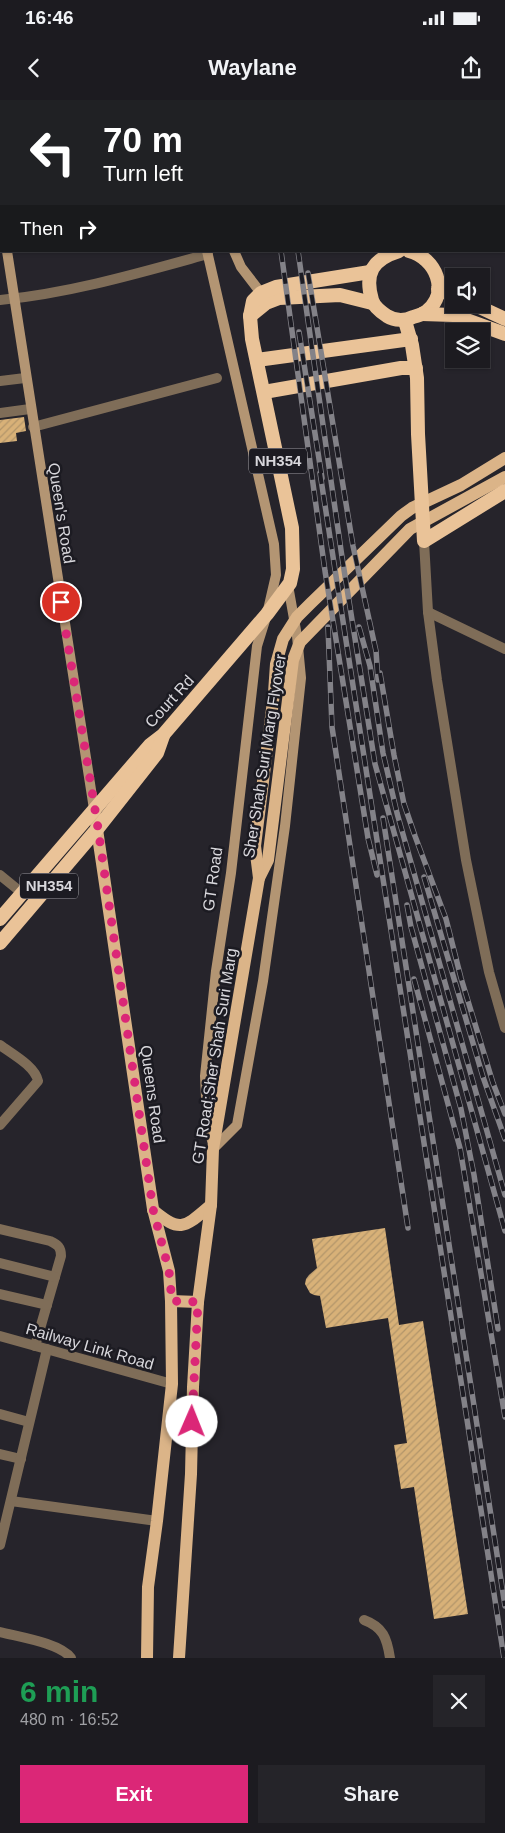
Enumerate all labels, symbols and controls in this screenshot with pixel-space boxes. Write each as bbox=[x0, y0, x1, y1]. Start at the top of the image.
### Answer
text: 16:46 bbox=[25, 7, 74, 28]
icon: back bbox=[20, 54, 48, 82]
icon: share bbox=[457, 54, 485, 82]
text: Waylane bbox=[208, 55, 297, 80]
icon: left bbox=[20, 120, 85, 185]
text: 70 m bbox=[103, 120, 183, 159]
text: Turn left bbox=[103, 161, 183, 186]
icon: right bbox=[73, 215, 101, 243]
text: Then bbox=[20, 218, 63, 239]
map controls bbox=[445, 268, 490, 368]
button: sound bbox=[445, 268, 490, 313]
button: layers bbox=[445, 323, 490, 368]
road number: NH354 bbox=[249, 448, 307, 474]
street label: Queen's Road bbox=[45, 461, 78, 565]
pin bbox=[40, 581, 82, 623]
icon: arrive bbox=[47, 588, 75, 616]
street label: Sher Shah Suri Marg Flyover bbox=[240, 652, 289, 859]
street label: Court Rd bbox=[142, 672, 197, 731]
street label: GT Road bbox=[200, 846, 225, 912]
road number: NH354 bbox=[20, 874, 78, 898]
street label: GT Road;Sher Shah Suri Marg bbox=[189, 947, 240, 1165]
street label: Queens Road bbox=[137, 1044, 168, 1144]
street label: Railway Link Road bbox=[24, 1320, 156, 1373]
position arrow bbox=[165, 1395, 217, 1447]
text: 6 min bbox=[20, 1675, 98, 1708]
button: close bbox=[433, 1675, 485, 1727]
text: 480 m · 16:52 bbox=[20, 1711, 119, 1728]
button: Exit bbox=[20, 1765, 248, 1823]
button: Share bbox=[258, 1765, 485, 1823]

